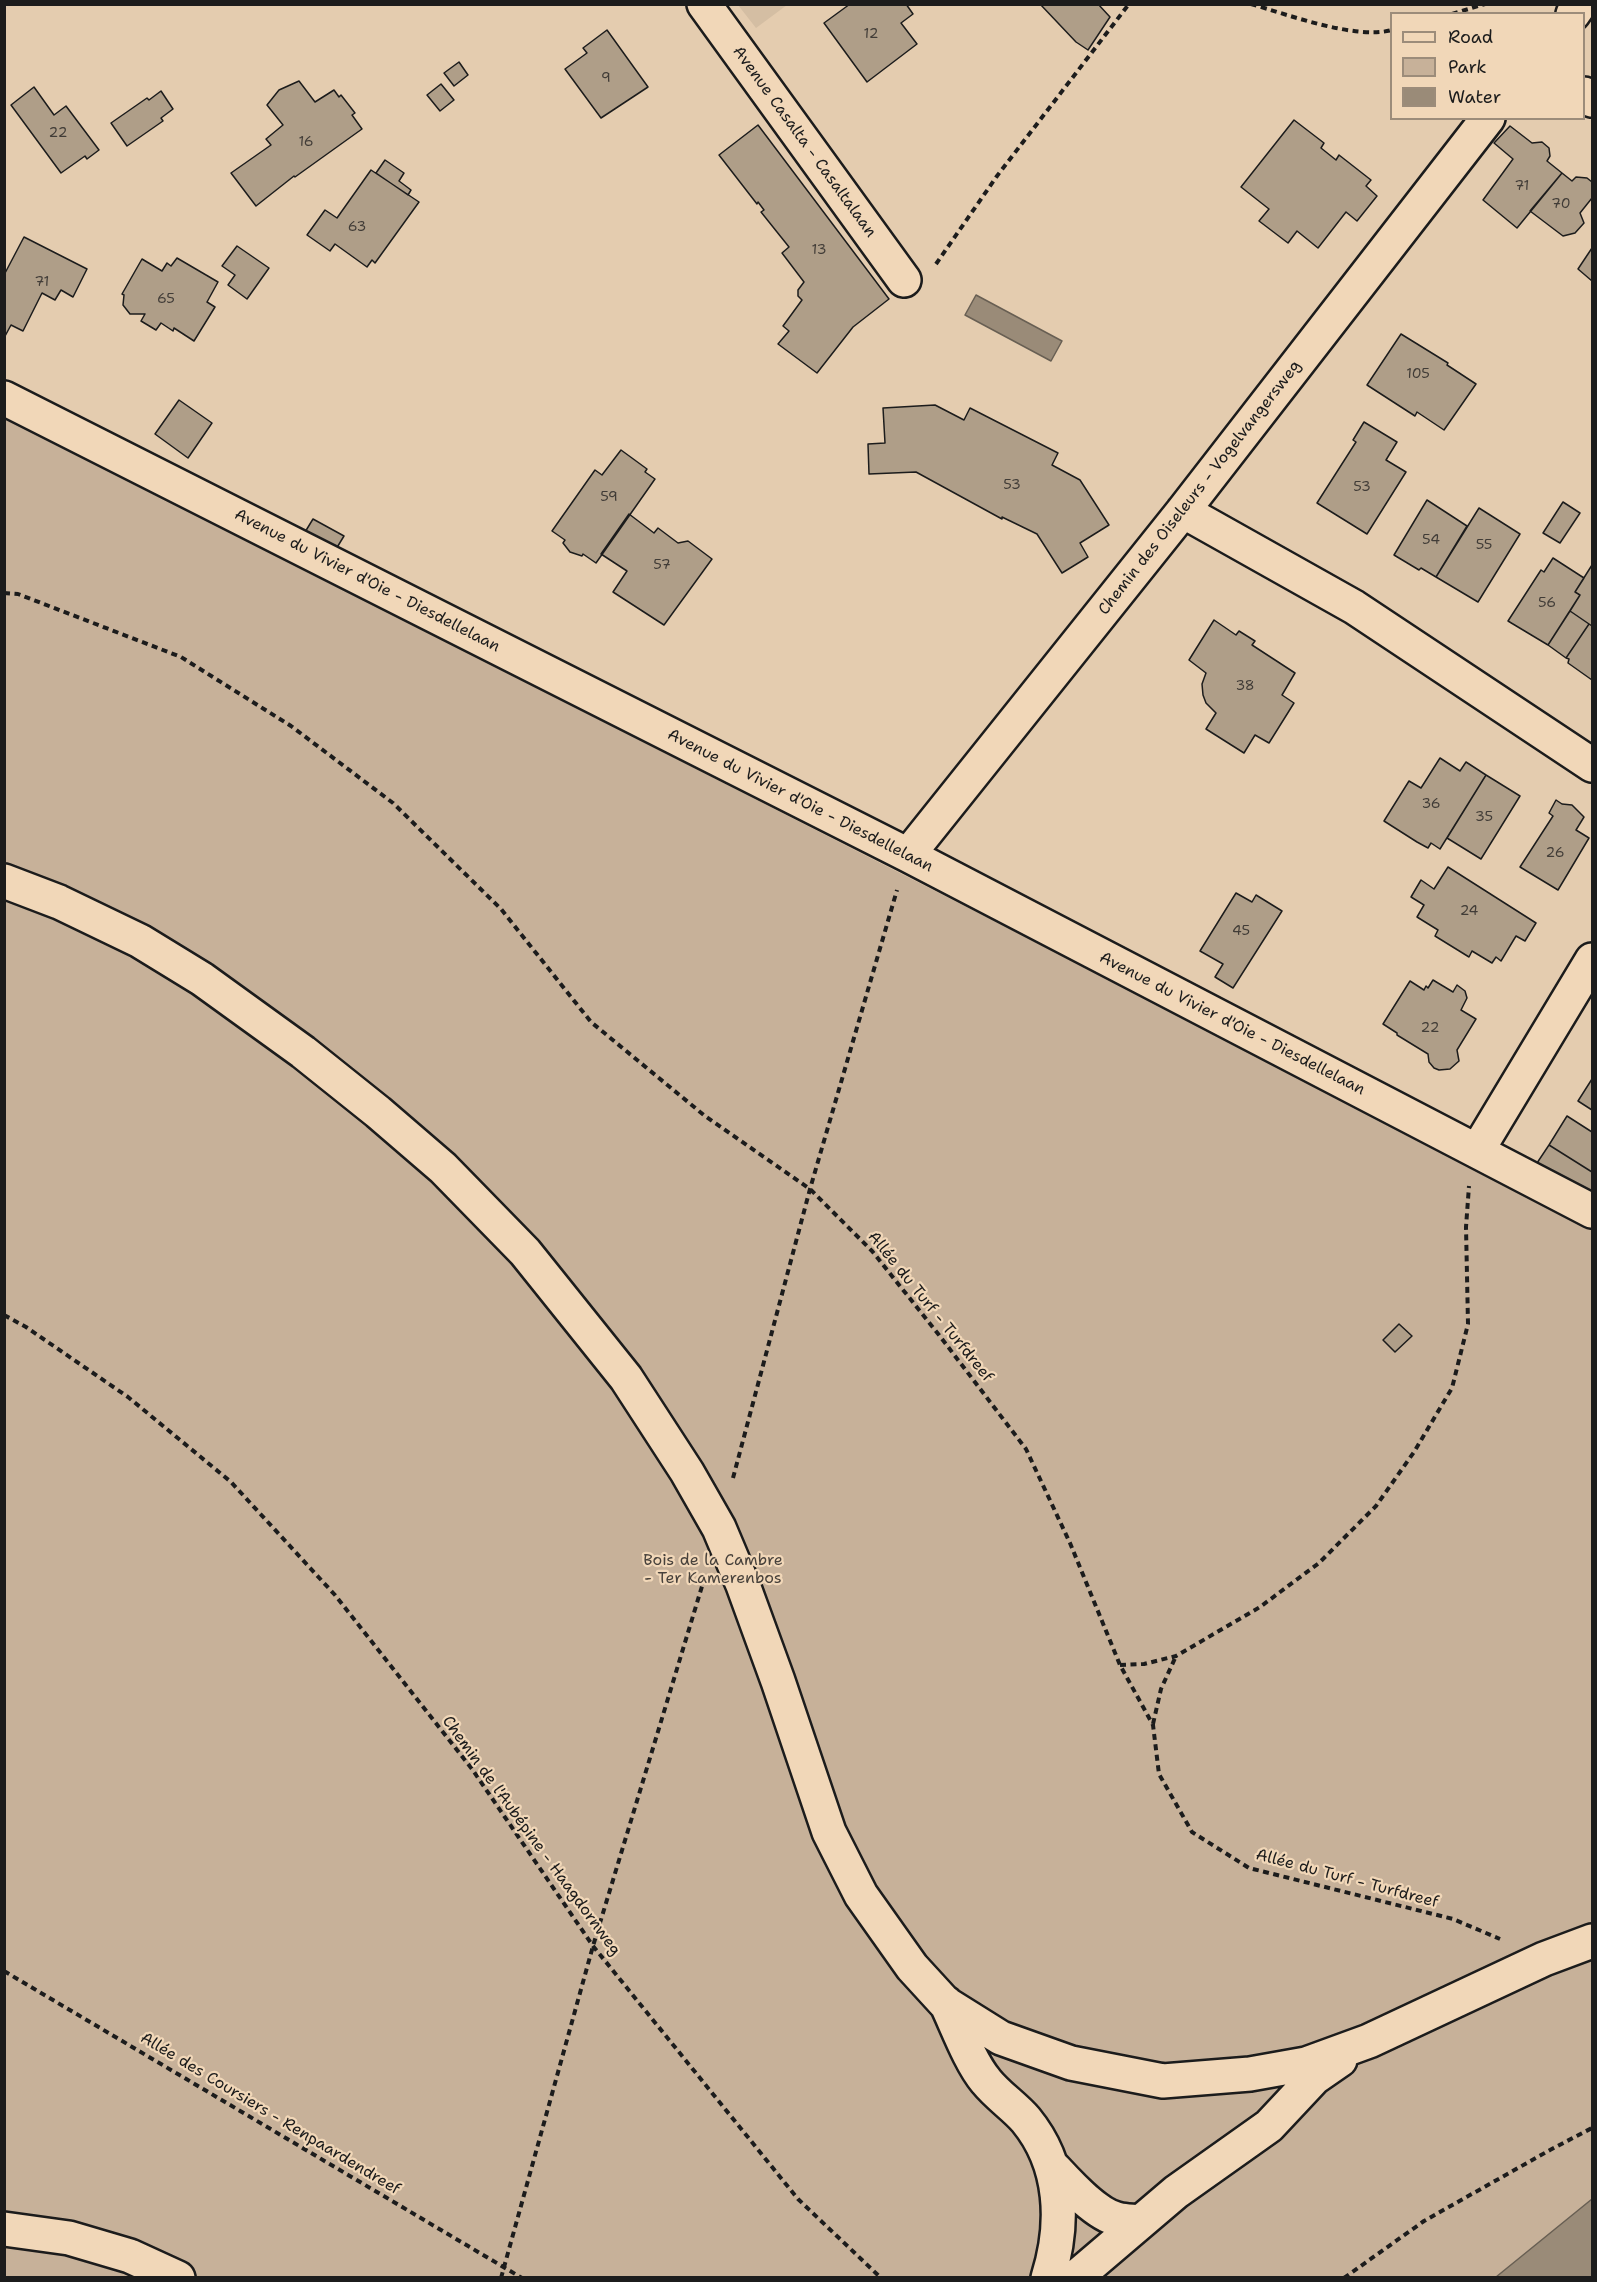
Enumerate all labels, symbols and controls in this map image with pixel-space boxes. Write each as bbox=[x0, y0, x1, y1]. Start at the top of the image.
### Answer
legend bbox=[1390, 12, 1585, 120]
text: Road bbox=[1448, 25, 1493, 49]
house number: 12 bbox=[864, 26, 878, 42]
street label: Avenue Casalta - Casaltalaan bbox=[728, 43, 880, 241]
text: Park bbox=[1448, 55, 1487, 79]
house number: 9 bbox=[601, 70, 611, 86]
text: Water bbox=[1448, 85, 1501, 109]
house number: 22 bbox=[49, 125, 67, 141]
house number: 16 bbox=[298, 134, 314, 150]
house number: 71 bbox=[1515, 178, 1529, 194]
house number: 70 bbox=[1551, 196, 1571, 212]
house number: 63 bbox=[348, 219, 366, 235]
house number: 13 bbox=[812, 242, 826, 258]
house number: 71 bbox=[35, 274, 49, 290]
house number: 65 bbox=[157, 291, 175, 307]
street label: Chemin des Oiseleurs - Vogelvangersweg bbox=[1095, 357, 1305, 619]
house number: 105 bbox=[1406, 366, 1430, 382]
house number: 53 bbox=[1003, 477, 1021, 493]
house number: 53 bbox=[1353, 479, 1371, 495]
house number: 59 bbox=[600, 489, 618, 505]
street label: Avenue du Vivier d'Oie - Diesdellelaan bbox=[231, 505, 503, 657]
house number: 54 bbox=[1422, 532, 1440, 548]
house number: 55 bbox=[1476, 537, 1492, 553]
house number: 57 bbox=[653, 557, 671, 573]
house number: 56 bbox=[1538, 595, 1556, 611]
house number: 38 bbox=[1235, 678, 1255, 694]
street label: Avenue du Vivier d'Oie - Diesdellelaan bbox=[664, 725, 936, 877]
house number: 36 bbox=[1421, 796, 1441, 812]
house number: 35 bbox=[1475, 809, 1493, 825]
house number: 26 bbox=[1546, 845, 1564, 861]
house number: 24 bbox=[1460, 903, 1478, 919]
house number: 45 bbox=[1232, 923, 1250, 939]
street label: Avenue du Vivier d'Oie - Diesdellelaan bbox=[1096, 948, 1368, 1100]
house number: 22 bbox=[1421, 1020, 1439, 1036]
street label: Allée du Turf - Turfdreef bbox=[863, 1228, 997, 1386]
park label: Bois de la Cambre - Ter Kamerenbos bbox=[643, 1551, 783, 1589]
street label: Chemin de l'Aubépine - Haagdornweg bbox=[438, 1712, 624, 1960]
street label: Allée du Turf - Turfdreef bbox=[1254, 1845, 1440, 1913]
street label: Allée des Coursiers - Renpaardendreef bbox=[137, 2029, 403, 2199]

